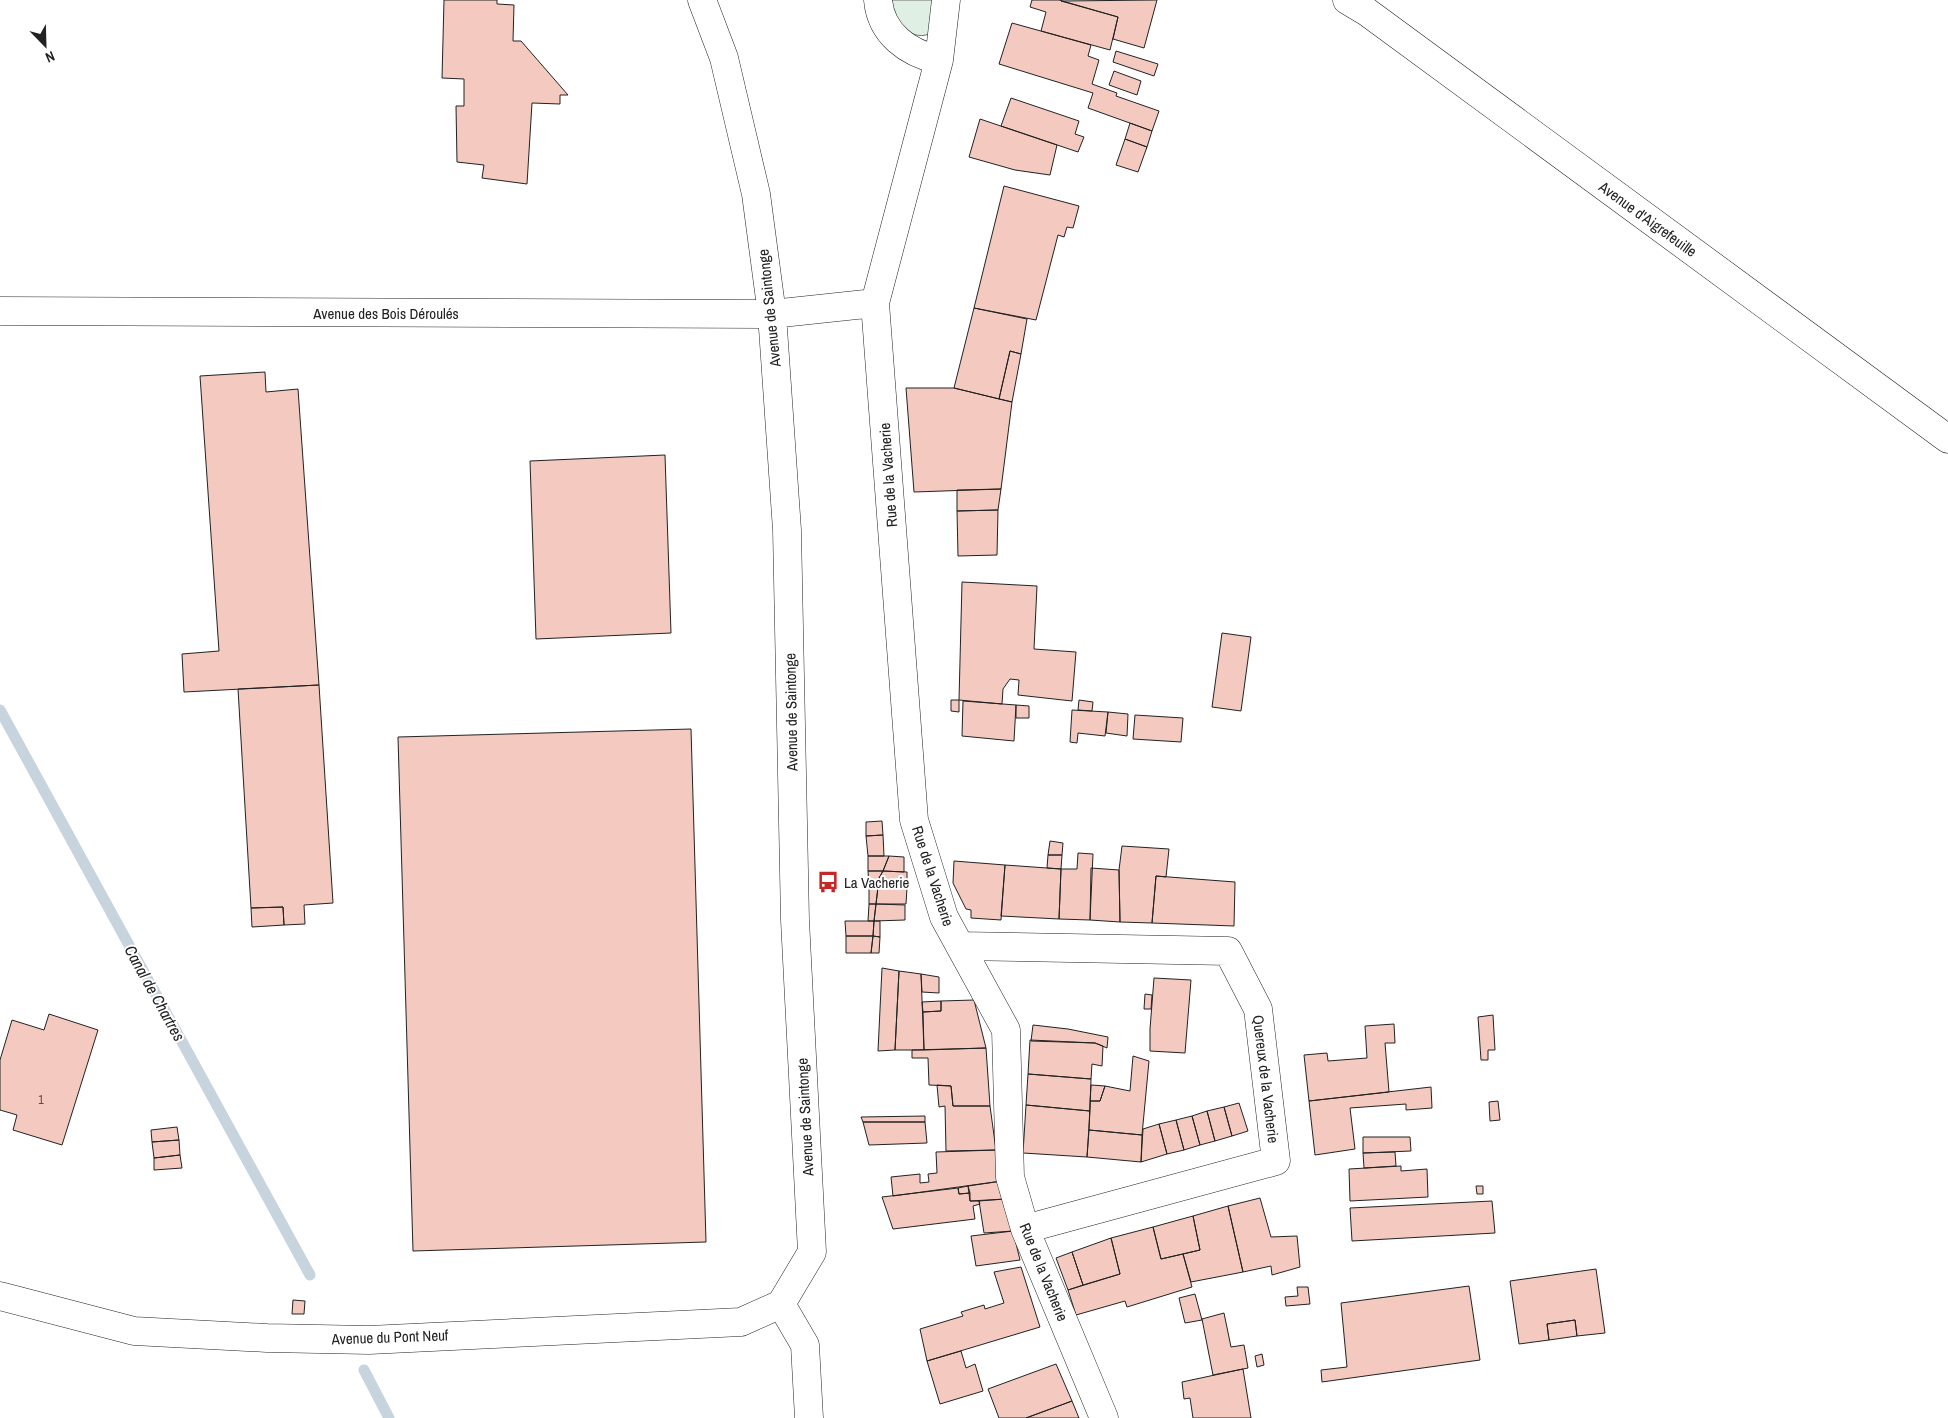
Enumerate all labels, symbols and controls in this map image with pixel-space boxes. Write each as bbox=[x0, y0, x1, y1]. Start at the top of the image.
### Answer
north arrow bbox=[20, 20, 70, 70]
text: N bbox=[43, 47, 57, 67]
street label: Avenue d'Aigrefeuille bbox=[1594, 176, 1701, 262]
street label: Avenue de Saintonge bbox=[752, 248, 786, 369]
street label: Avenue des Bois Déroulés bbox=[312, 303, 459, 324]
street label: Rue de la Vacherie bbox=[874, 422, 902, 528]
street label: Avenue de Saintonge bbox=[779, 653, 803, 772]
street label: Rue de la Vacherie bbox=[907, 823, 959, 929]
bus stop icon: La Vacherie bbox=[815, 869, 841, 895]
place label: La Vacherie bbox=[844, 872, 910, 893]
water label: Canal de Chartres bbox=[120, 941, 191, 1045]
street label: Quereux de la Vacherie bbox=[1248, 1014, 1284, 1144]
street label: Avenue de Saintonge bbox=[791, 1057, 819, 1178]
house number: 1 bbox=[38, 1092, 44, 1108]
street label: Rue de la Vacherie bbox=[1015, 1220, 1073, 1324]
street label: Avenue du Pont Neuf bbox=[330, 1324, 449, 1350]

